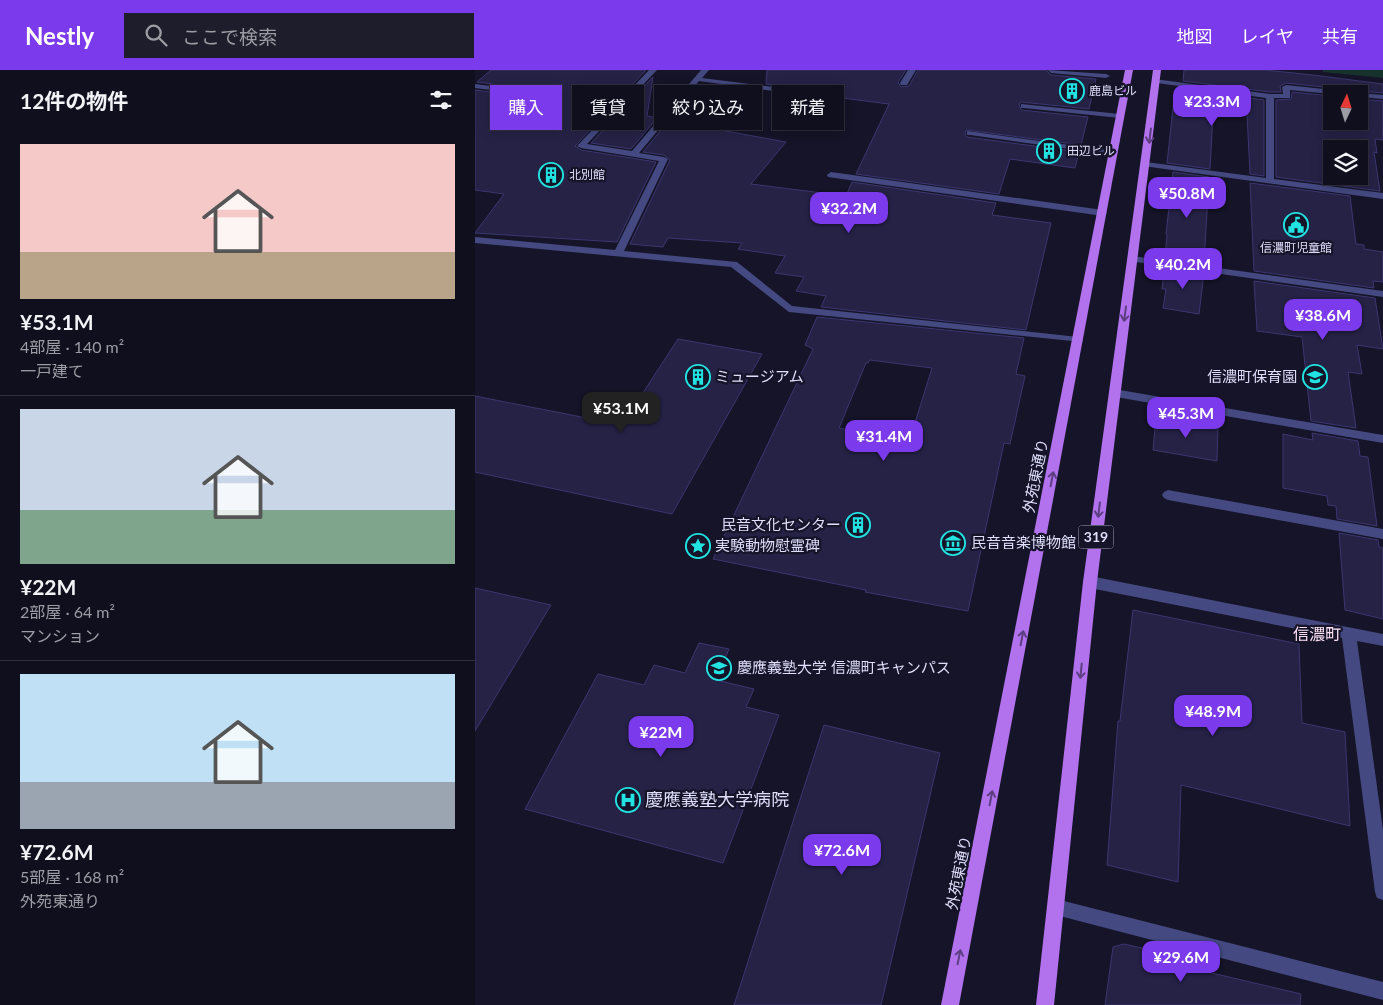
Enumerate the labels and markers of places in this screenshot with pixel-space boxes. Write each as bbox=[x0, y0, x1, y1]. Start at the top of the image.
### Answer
building icon: 鹿島ビル bbox=[1059, 78, 1085, 104]
place label: 鹿島ビル bbox=[1089, 83, 1137, 98]
pin: ¥23.3M bbox=[1171, 85, 1253, 127]
building icon: 田辺ビル bbox=[1036, 138, 1062, 164]
place label: 田辺ビル bbox=[1067, 143, 1115, 158]
building icon: 北別館 bbox=[538, 162, 564, 188]
place label: 北別館 bbox=[569, 167, 605, 182]
pin: ¥50.8M bbox=[1146, 176, 1228, 219]
pin: ¥32.2M bbox=[808, 191, 890, 234]
public building icon: 信濃町児童館 bbox=[1283, 212, 1309, 238]
place label: 信濃町児童館 bbox=[1260, 240, 1332, 255]
pin: ¥40.2M bbox=[1142, 248, 1224, 290]
pin: ¥38.6M bbox=[1282, 298, 1364, 341]
building icon: ミュージアム bbox=[685, 364, 711, 390]
school or university icon: 信濃町保育園 bbox=[1302, 364, 1328, 390]
place label: ミュージアム bbox=[715, 367, 804, 385]
place label: 信濃町保育園 bbox=[1207, 367, 1297, 385]
pin: ¥53.1M bbox=[580, 392, 662, 434]
pin: ¥45.3M bbox=[1145, 396, 1227, 439]
pin: ¥31.4M bbox=[843, 420, 925, 462]
building icon: 民音文化センター bbox=[845, 512, 871, 538]
place label: 民音文化センター bbox=[721, 515, 841, 533]
museum icon: 民音音楽博物館 bbox=[940, 530, 966, 556]
place icon: 実験動物慰霊碑 bbox=[685, 533, 711, 559]
place label: 民音音楽博物館 bbox=[971, 533, 1076, 551]
place label: 実験動物慰霊碑 bbox=[715, 536, 820, 554]
school or university icon: 慶應義塾大学 信濃町キャンパス bbox=[706, 655, 732, 681]
place label: 慶應義塾大学 信濃町キャンパス bbox=[737, 658, 951, 676]
pin: ¥48.9M bbox=[1172, 694, 1254, 737]
pin: ¥22M bbox=[631, 716, 691, 758]
hospital icon: 慶應義塾大学病院 bbox=[615, 787, 641, 813]
place label: 慶應義塾大学病院 bbox=[645, 788, 789, 810]
pin: ¥72.6M bbox=[801, 834, 883, 876]
pin: ¥29.6M bbox=[1140, 940, 1222, 983]

